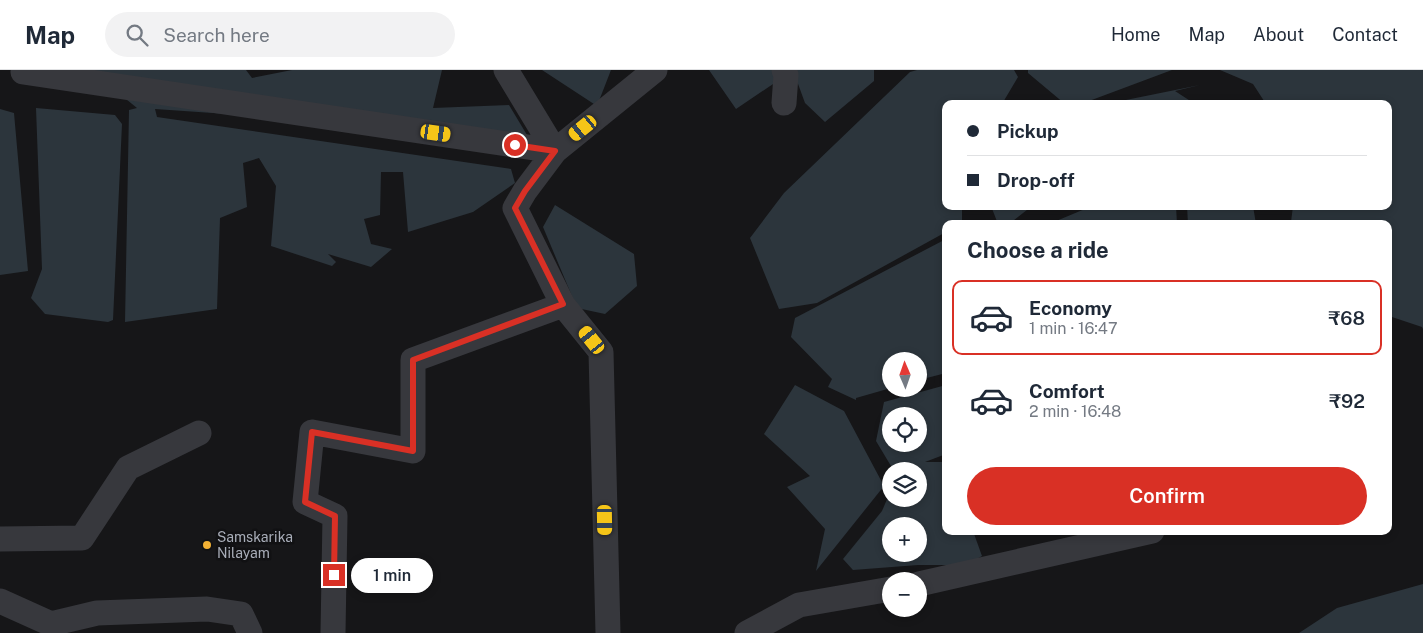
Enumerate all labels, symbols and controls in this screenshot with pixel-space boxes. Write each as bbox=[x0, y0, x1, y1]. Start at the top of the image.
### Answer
search box bbox=[105, 12, 455, 57]
text: Map bbox=[25, 21, 75, 49]
icon: search bbox=[123, 21, 151, 49]
text: Search here bbox=[163, 24, 270, 46]
text: Home bbox=[1111, 24, 1161, 45]
text: Map bbox=[1189, 24, 1225, 45]
text: About bbox=[1253, 24, 1304, 45]
text: Contact bbox=[1332, 24, 1398, 45]
car bbox=[566, 113, 599, 143]
text: Pickup bbox=[997, 120, 1059, 142]
car bbox=[420, 123, 451, 143]
route start bbox=[504, 134, 526, 156]
text: Drop-off bbox=[997, 169, 1074, 191]
text: Choose a ride bbox=[967, 237, 1109, 263]
icon: car bbox=[969, 295, 1014, 340]
text: Economy bbox=[1029, 297, 1112, 319]
text: ₹68 bbox=[1329, 307, 1365, 329]
text: 1 min · 16:47 bbox=[1029, 319, 1118, 338]
car bbox=[576, 324, 607, 356]
north arrow bbox=[882, 352, 928, 398]
map controls bbox=[882, 352, 927, 617]
icon: car bbox=[969, 378, 1014, 423]
text: Comfort bbox=[1029, 380, 1105, 402]
text: ₹92 bbox=[1329, 390, 1365, 412]
text: 2 min · 16:48 bbox=[1029, 402, 1121, 421]
button: locate bbox=[882, 407, 927, 452]
button: layers bbox=[882, 462, 927, 507]
button: Confirm bbox=[967, 467, 1367, 525]
car bbox=[597, 505, 612, 535]
button: + bbox=[882, 517, 927, 562]
place label: Samskarika Nilayam bbox=[217, 529, 293, 561]
marker: Samskarika Nilayam bbox=[201, 539, 213, 551]
callout: 1 min bbox=[352, 558, 434, 592]
route end bbox=[323, 564, 345, 586]
text: 1 min bbox=[373, 566, 411, 585]
button: − bbox=[882, 572, 927, 617]

